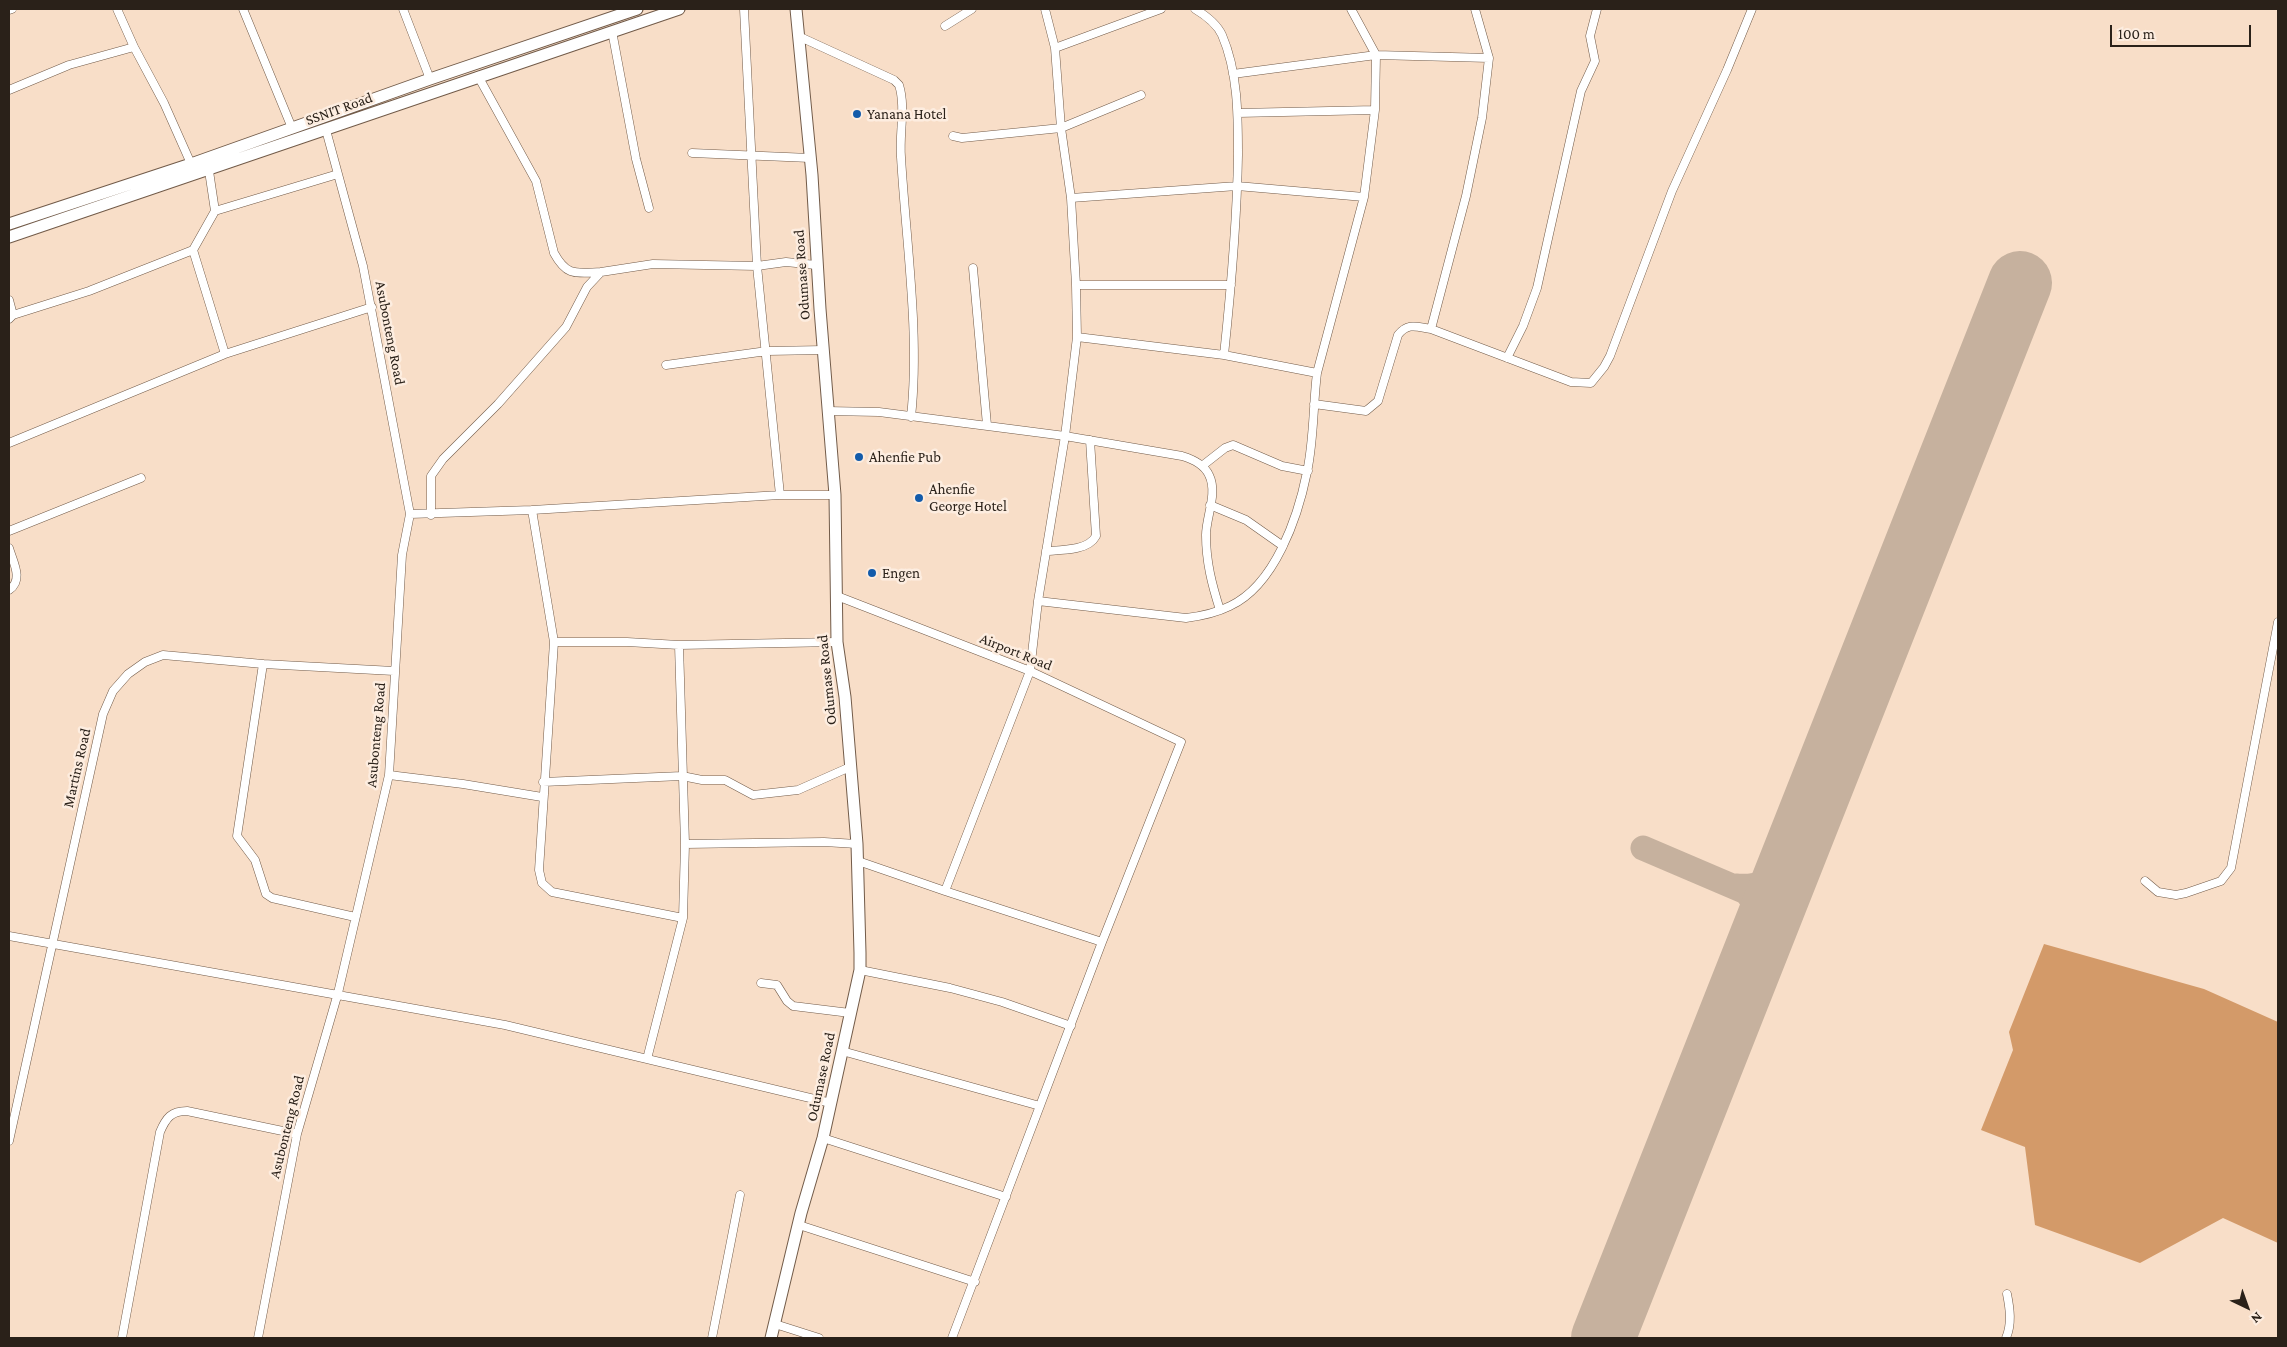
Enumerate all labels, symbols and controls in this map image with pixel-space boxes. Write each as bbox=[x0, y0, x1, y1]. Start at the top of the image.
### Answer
scale bar bbox=[2112, 15, 2253, 47]
text: 100 m bbox=[2118, 26, 2155, 42]
street label: SSNIT Road bbox=[303, 89, 375, 129]
place label: Yanana Hotel bbox=[867, 105, 946, 123]
marker: Yanana Hotel bbox=[851, 108, 863, 120]
street label: Odumase Road bbox=[790, 229, 814, 321]
street label: Asubonteng Road bbox=[371, 279, 409, 387]
place label: Ahenfie Pub bbox=[869, 448, 941, 466]
marker: Ahenfie Pub bbox=[853, 451, 865, 463]
place label: Ahenfie George Hotel bbox=[929, 480, 1007, 515]
marker: Ahenfie George Hotel bbox=[913, 492, 925, 504]
place label: Engen bbox=[882, 564, 920, 582]
marker: Engen bbox=[866, 567, 878, 579]
street label: Airport Road bbox=[977, 629, 1055, 675]
street label: Odumase Road bbox=[813, 634, 841, 726]
street label: Asubonteng Road bbox=[362, 682, 390, 788]
street label: Martins Road bbox=[59, 727, 95, 809]
street label: Odumase Road bbox=[803, 1031, 839, 1123]
street label: Asubonteng Road bbox=[265, 1074, 309, 1180]
north arrow bbox=[2222, 1282, 2272, 1332]
text: N bbox=[2248, 1309, 2266, 1327]

